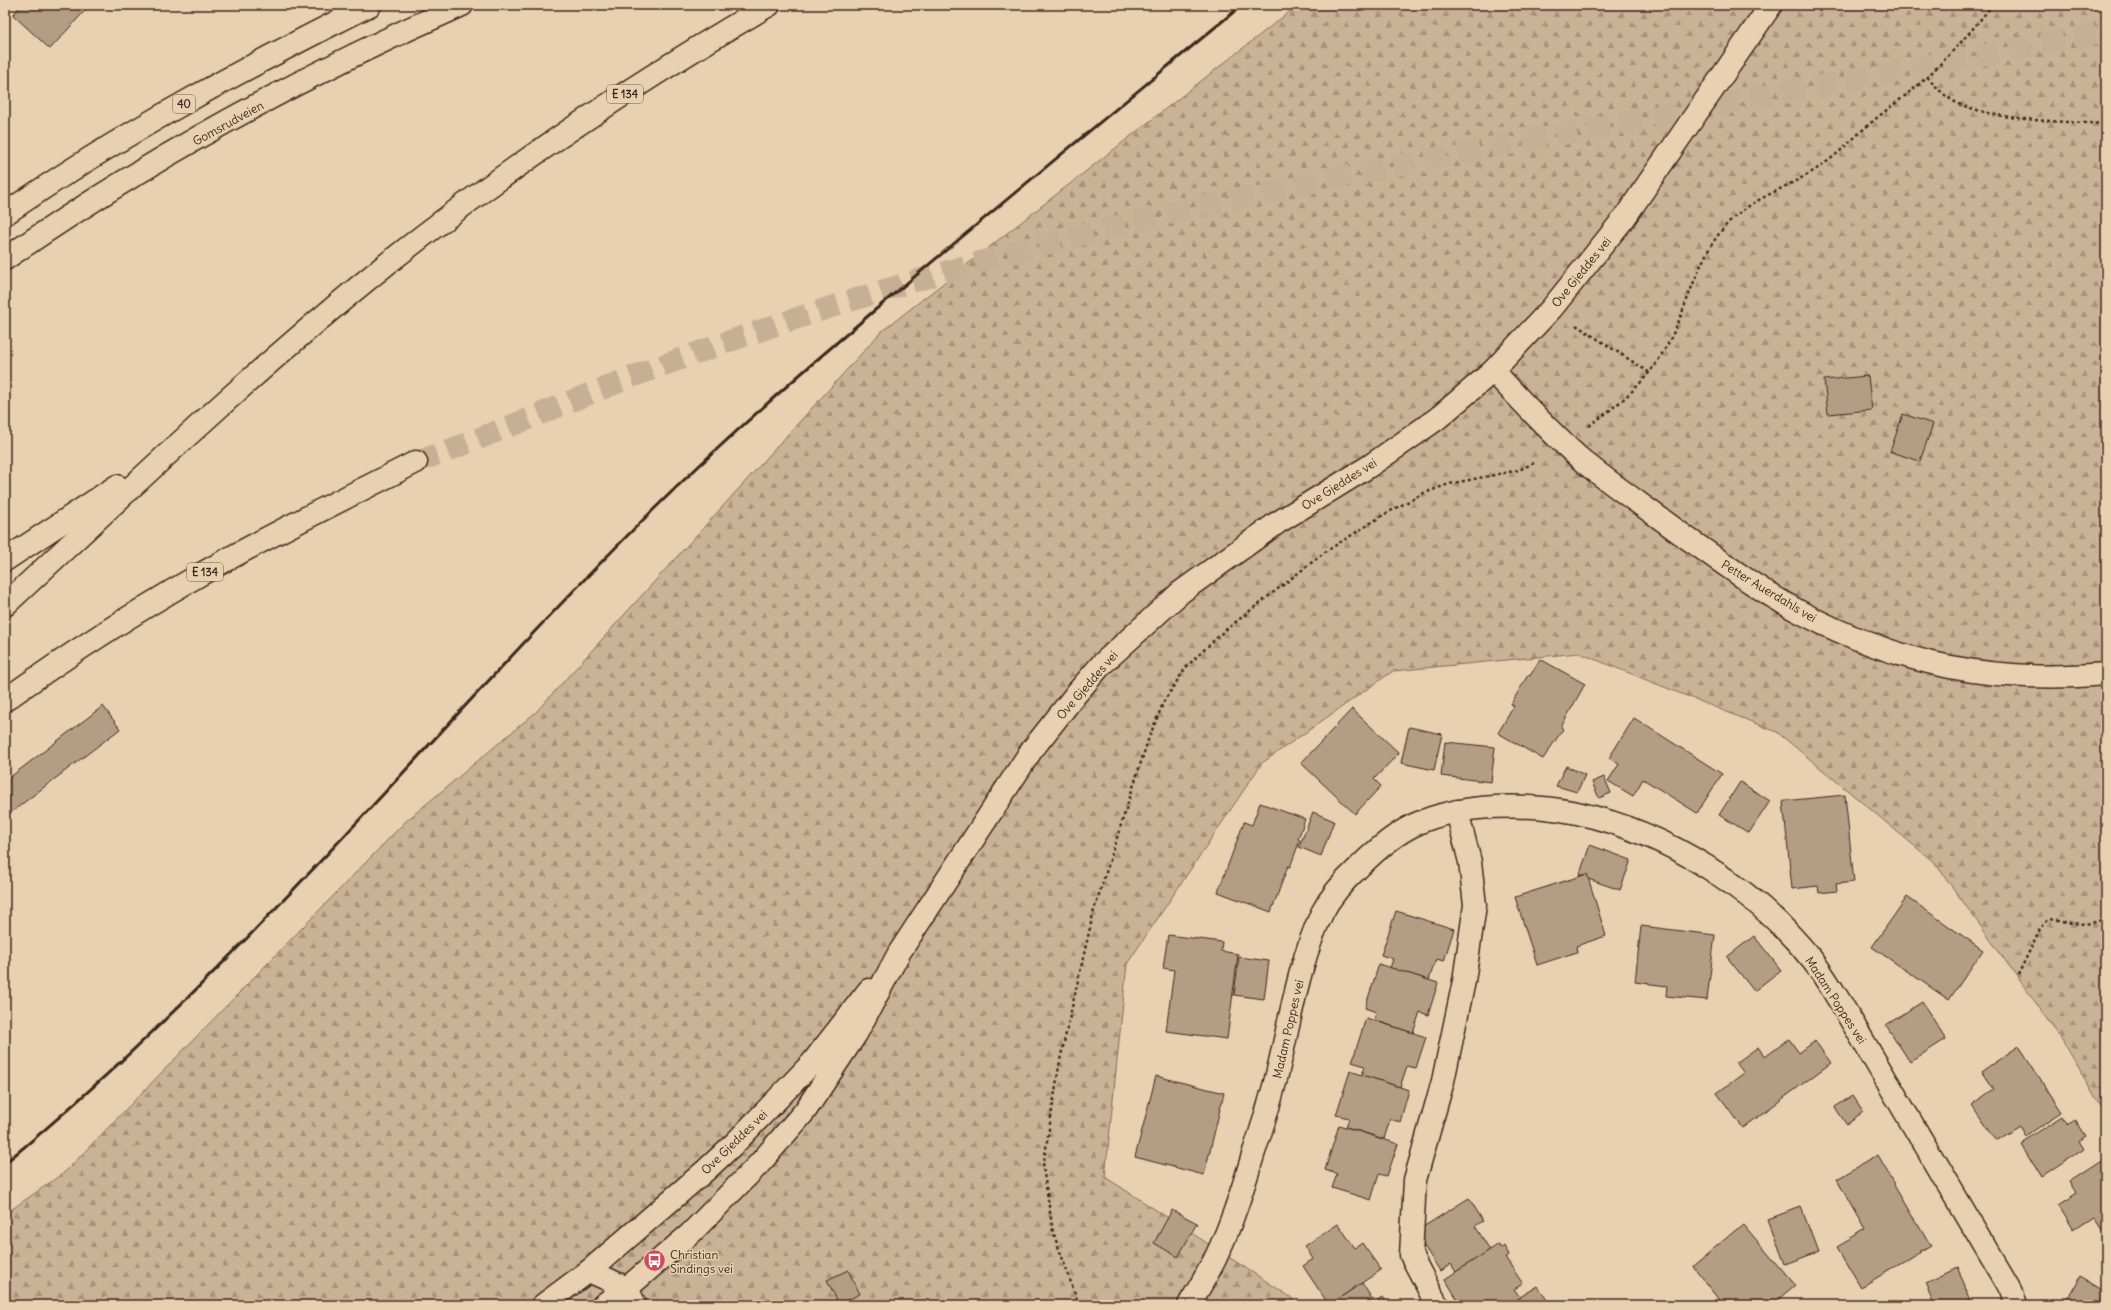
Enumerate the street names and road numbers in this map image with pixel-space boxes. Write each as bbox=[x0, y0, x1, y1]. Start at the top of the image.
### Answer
road number: E 134 bbox=[607, 85, 643, 103]
road number: 40 bbox=[173, 95, 195, 113]
street label: Gomsrudveien bbox=[190, 97, 266, 149]
street label: Ove Gjeddes vei bbox=[1548, 234, 1614, 310]
street label: Ove Gjeddes vei bbox=[1299, 455, 1379, 513]
street label: Petter Auerdahls vei bbox=[1719, 557, 1819, 625]
road number: E 134 bbox=[187, 563, 223, 581]
street label: Ove Gjeddes vei bbox=[1053, 648, 1121, 722]
street label: Madam Poppes vei bbox=[1802, 954, 1870, 1046]
street label: Madam Poppes vei bbox=[1269, 978, 1307, 1080]
street label: Ove Gjeddes vei bbox=[698, 1107, 770, 1177]

